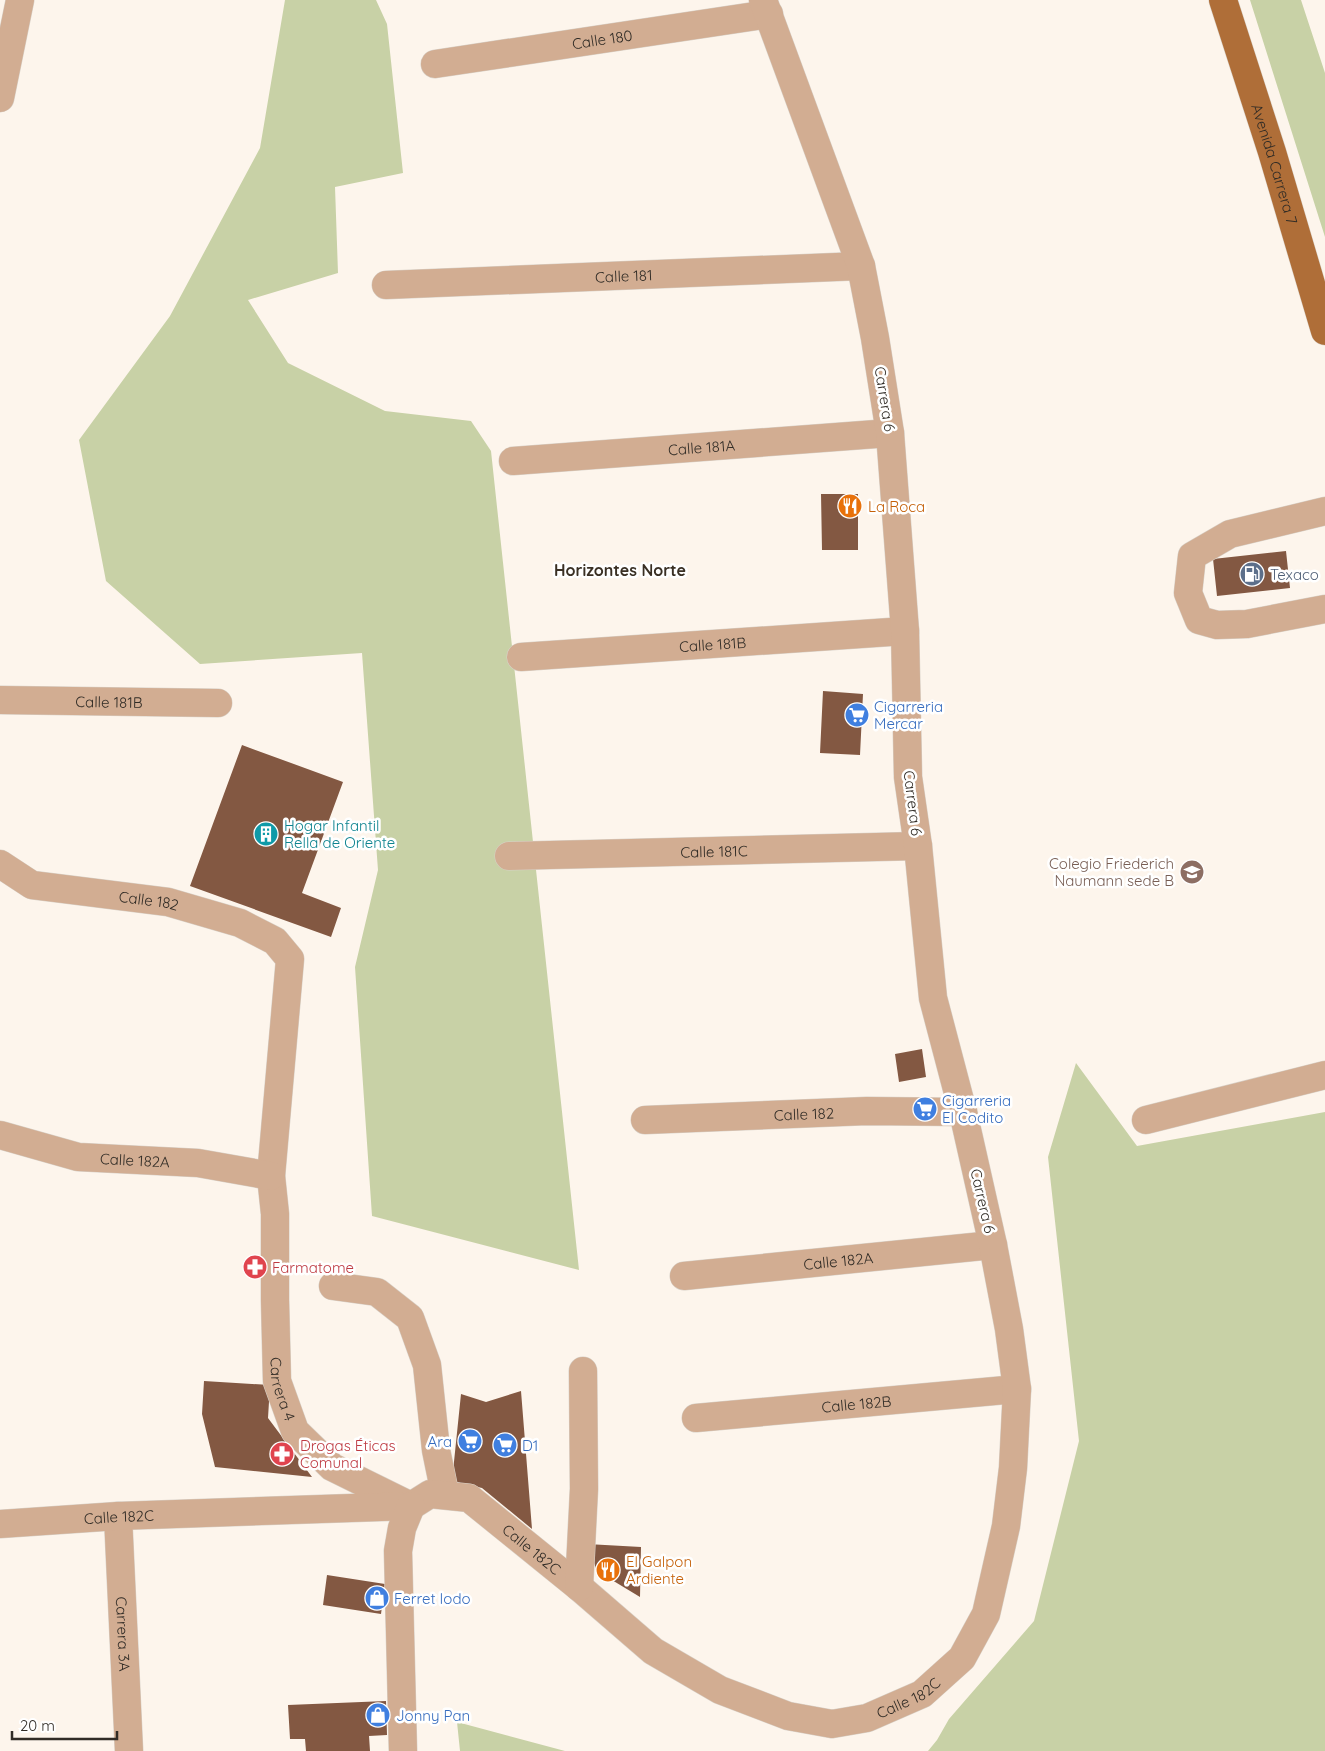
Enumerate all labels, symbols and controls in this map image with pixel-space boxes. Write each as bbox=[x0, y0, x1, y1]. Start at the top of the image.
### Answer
street label: Calle 180 bbox=[571, 25, 634, 53]
street label: Avenida Carrera 7 bbox=[1248, 101, 1302, 227]
street label: Calle 181 bbox=[595, 265, 653, 286]
street label: Carrera 6 bbox=[870, 365, 900, 433]
street label: Calle 181A bbox=[667, 435, 736, 459]
restaurant icon: La Roca bbox=[837, 493, 863, 519]
place label: La Roca bbox=[868, 497, 925, 516]
district label: Horizontes Norte bbox=[554, 560, 686, 580]
fuel station icon: Texaco bbox=[1239, 561, 1265, 587]
place label: Texaco bbox=[1270, 565, 1319, 584]
street label: Calle 181B bbox=[678, 632, 747, 656]
street label: Calle 181B bbox=[75, 692, 143, 711]
place label: Cigarreria Mercar bbox=[874, 697, 943, 733]
supermarket icon: Cigarreria Mercar bbox=[844, 702, 870, 728]
street label: Carrera 6 bbox=[900, 769, 926, 837]
place label: Hogar Infantil Rella de Oriente bbox=[284, 816, 395, 852]
building icon: Hogar Infantil Rella de Oriente bbox=[253, 821, 279, 847]
street label: Calle 181C bbox=[680, 841, 748, 861]
place label: Colegio Friederich Naumann sede B bbox=[1049, 854, 1174, 890]
school or university icon: Colegio Friederich Naumann sede B bbox=[1179, 859, 1205, 885]
street label: Calle 182 bbox=[118, 886, 181, 914]
place label: Cigarreria El Codito bbox=[942, 1091, 1011, 1127]
supermarket icon: Cigarreria El Codito bbox=[912, 1096, 938, 1122]
street label: Calle 182 bbox=[773, 1103, 834, 1124]
street label: Calle 182A bbox=[99, 1149, 171, 1171]
street label: Carrera 6 bbox=[966, 1167, 1000, 1235]
street label: Calle 182A bbox=[802, 1248, 874, 1273]
pharmacy icon: Farmatome bbox=[242, 1254, 268, 1280]
place label: Farmatome bbox=[272, 1258, 354, 1277]
street label: Carrera 4 bbox=[267, 1357, 300, 1423]
street label: Calle 182B bbox=[821, 1391, 892, 1416]
supermarket icon: Ara bbox=[457, 1428, 483, 1454]
place label: Ara bbox=[428, 1432, 452, 1451]
supermarket icon: D1 bbox=[492, 1432, 518, 1458]
place label: Drogas Éticas Comunal bbox=[300, 1436, 396, 1472]
place label: D1 bbox=[522, 1436, 538, 1455]
pharmacy icon: Drogas Éticas Comunal bbox=[269, 1441, 295, 1467]
street label: Calle 182C bbox=[83, 1505, 154, 1528]
street label: Calle 182C bbox=[499, 1519, 565, 1578]
place label: El Galpon Ardiente bbox=[626, 1552, 692, 1588]
restaurant icon: El Galpon Ardiente bbox=[595, 1557, 621, 1583]
shop icon: Ferret Iodo bbox=[364, 1585, 390, 1611]
place label: Ferret Iodo bbox=[394, 1589, 471, 1608]
street label: Carrera 3A bbox=[112, 1596, 135, 1672]
street label: Calle 182C bbox=[873, 1673, 944, 1722]
shop icon: Jonny Pan bbox=[365, 1702, 391, 1728]
place label: Jonny Pan bbox=[396, 1706, 470, 1725]
scale bar bbox=[12, 1708, 118, 1740]
text: 20 m bbox=[20, 1716, 55, 1735]

